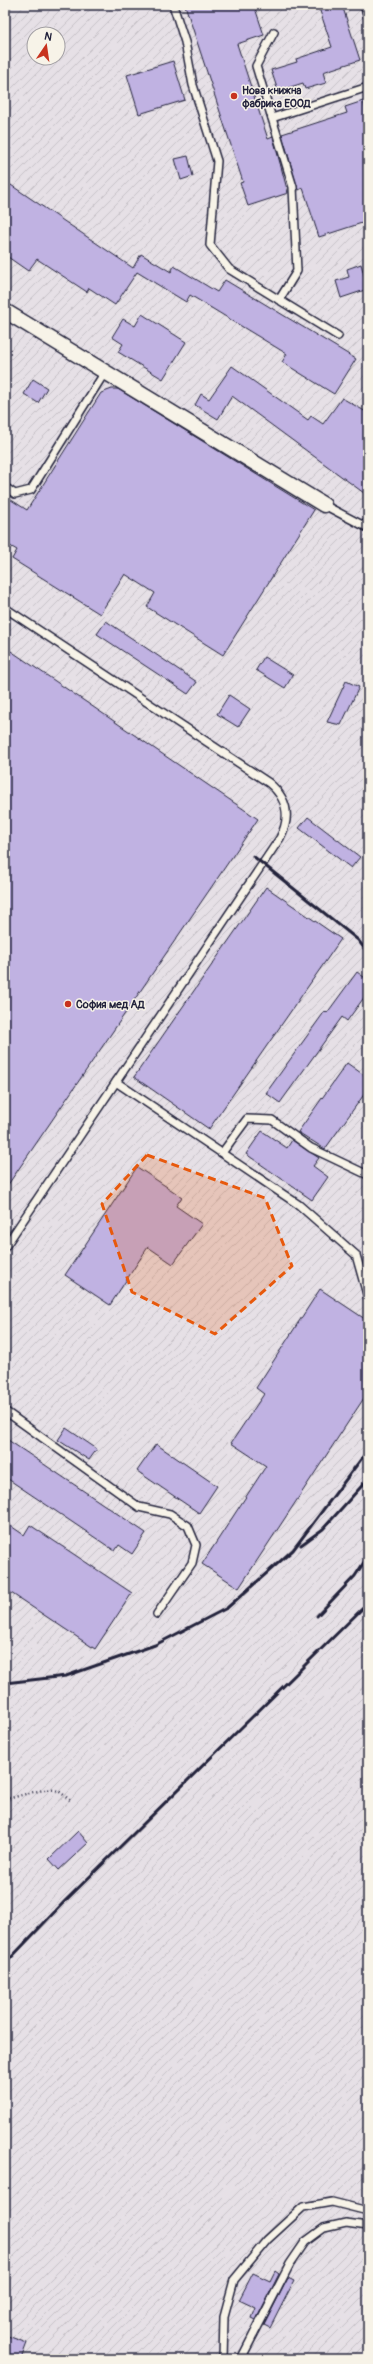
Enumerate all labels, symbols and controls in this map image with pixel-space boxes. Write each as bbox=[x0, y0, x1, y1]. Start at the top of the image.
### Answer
north arrow bbox=[26, 26, 66, 66]
text: N bbox=[43, 30, 54, 44]
place label: Нова книжна фабрика ЕООД bbox=[242, 84, 311, 110]
marker: Нова книжна фабрика ЕООД bbox=[229, 91, 239, 101]
place label: София мед АД bbox=[76, 998, 145, 1011]
marker: София мед АД bbox=[63, 999, 73, 1009]

